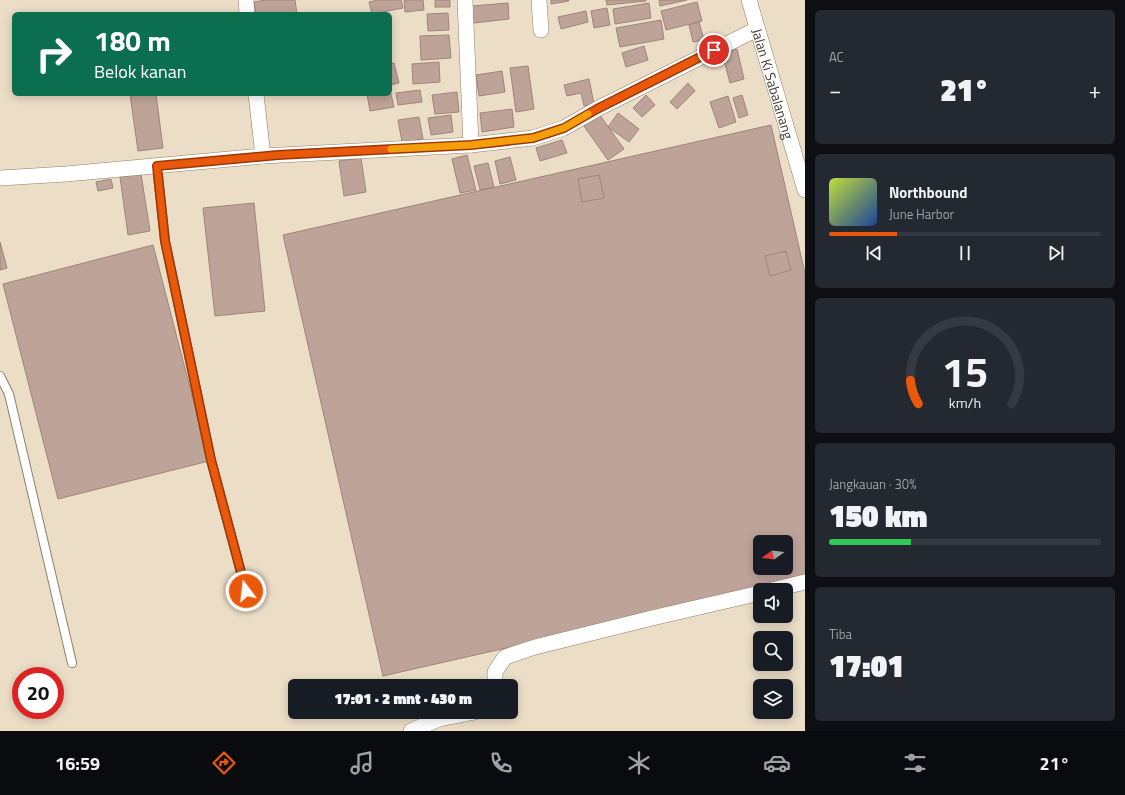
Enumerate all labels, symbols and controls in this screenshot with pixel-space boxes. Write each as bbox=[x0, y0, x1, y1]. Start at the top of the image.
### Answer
text: 180 m bbox=[94, 19, 171, 62]
street label: Jalan Ki Sabalanang bbox=[747, 26, 800, 141]
icon: right bbox=[28, 28, 80, 80]
pin bbox=[697, 33, 731, 67]
icon: arrive bbox=[703, 39, 725, 61]
text: AC bbox=[829, 47, 844, 67]
text: Belok kanan bbox=[94, 58, 186, 85]
text: 21° bbox=[940, 67, 990, 113]
text: − bbox=[829, 73, 841, 107]
text: + bbox=[1089, 73, 1101, 107]
text: Northbound bbox=[889, 181, 968, 204]
text: June Harbor bbox=[889, 204, 954, 224]
icon: previous bbox=[863, 242, 885, 264]
icon: pause bbox=[954, 242, 976, 264]
icon: next bbox=[1045, 242, 1067, 264]
text: 15 bbox=[942, 339, 988, 402]
text: km/h bbox=[949, 391, 981, 413]
text: Jangkauan · 30% bbox=[829, 474, 916, 494]
text: 150 km bbox=[829, 493, 927, 539]
north arrow bbox=[753, 535, 793, 575]
map controls bbox=[753, 535, 793, 719]
position arrow bbox=[225, 570, 267, 612]
button: sound bbox=[753, 583, 793, 623]
text: Tiba bbox=[829, 624, 852, 644]
button: search bbox=[753, 631, 793, 671]
text: 17:01 bbox=[829, 643, 904, 689]
speed limit sign: 20 bbox=[12, 667, 64, 719]
button: layers bbox=[753, 679, 793, 719]
text: 17:01 · 2 mnt · 430 m bbox=[334, 687, 472, 710]
icon: directions bbox=[210, 749, 238, 777]
icon: music bbox=[348, 749, 376, 777]
icon: phone bbox=[487, 749, 515, 777]
icon: climate bbox=[625, 749, 653, 777]
icon: car bbox=[763, 749, 791, 777]
icon: filters bbox=[901, 749, 929, 777]
text: 16:59 bbox=[55, 750, 100, 777]
text: 21° bbox=[1040, 750, 1070, 777]

